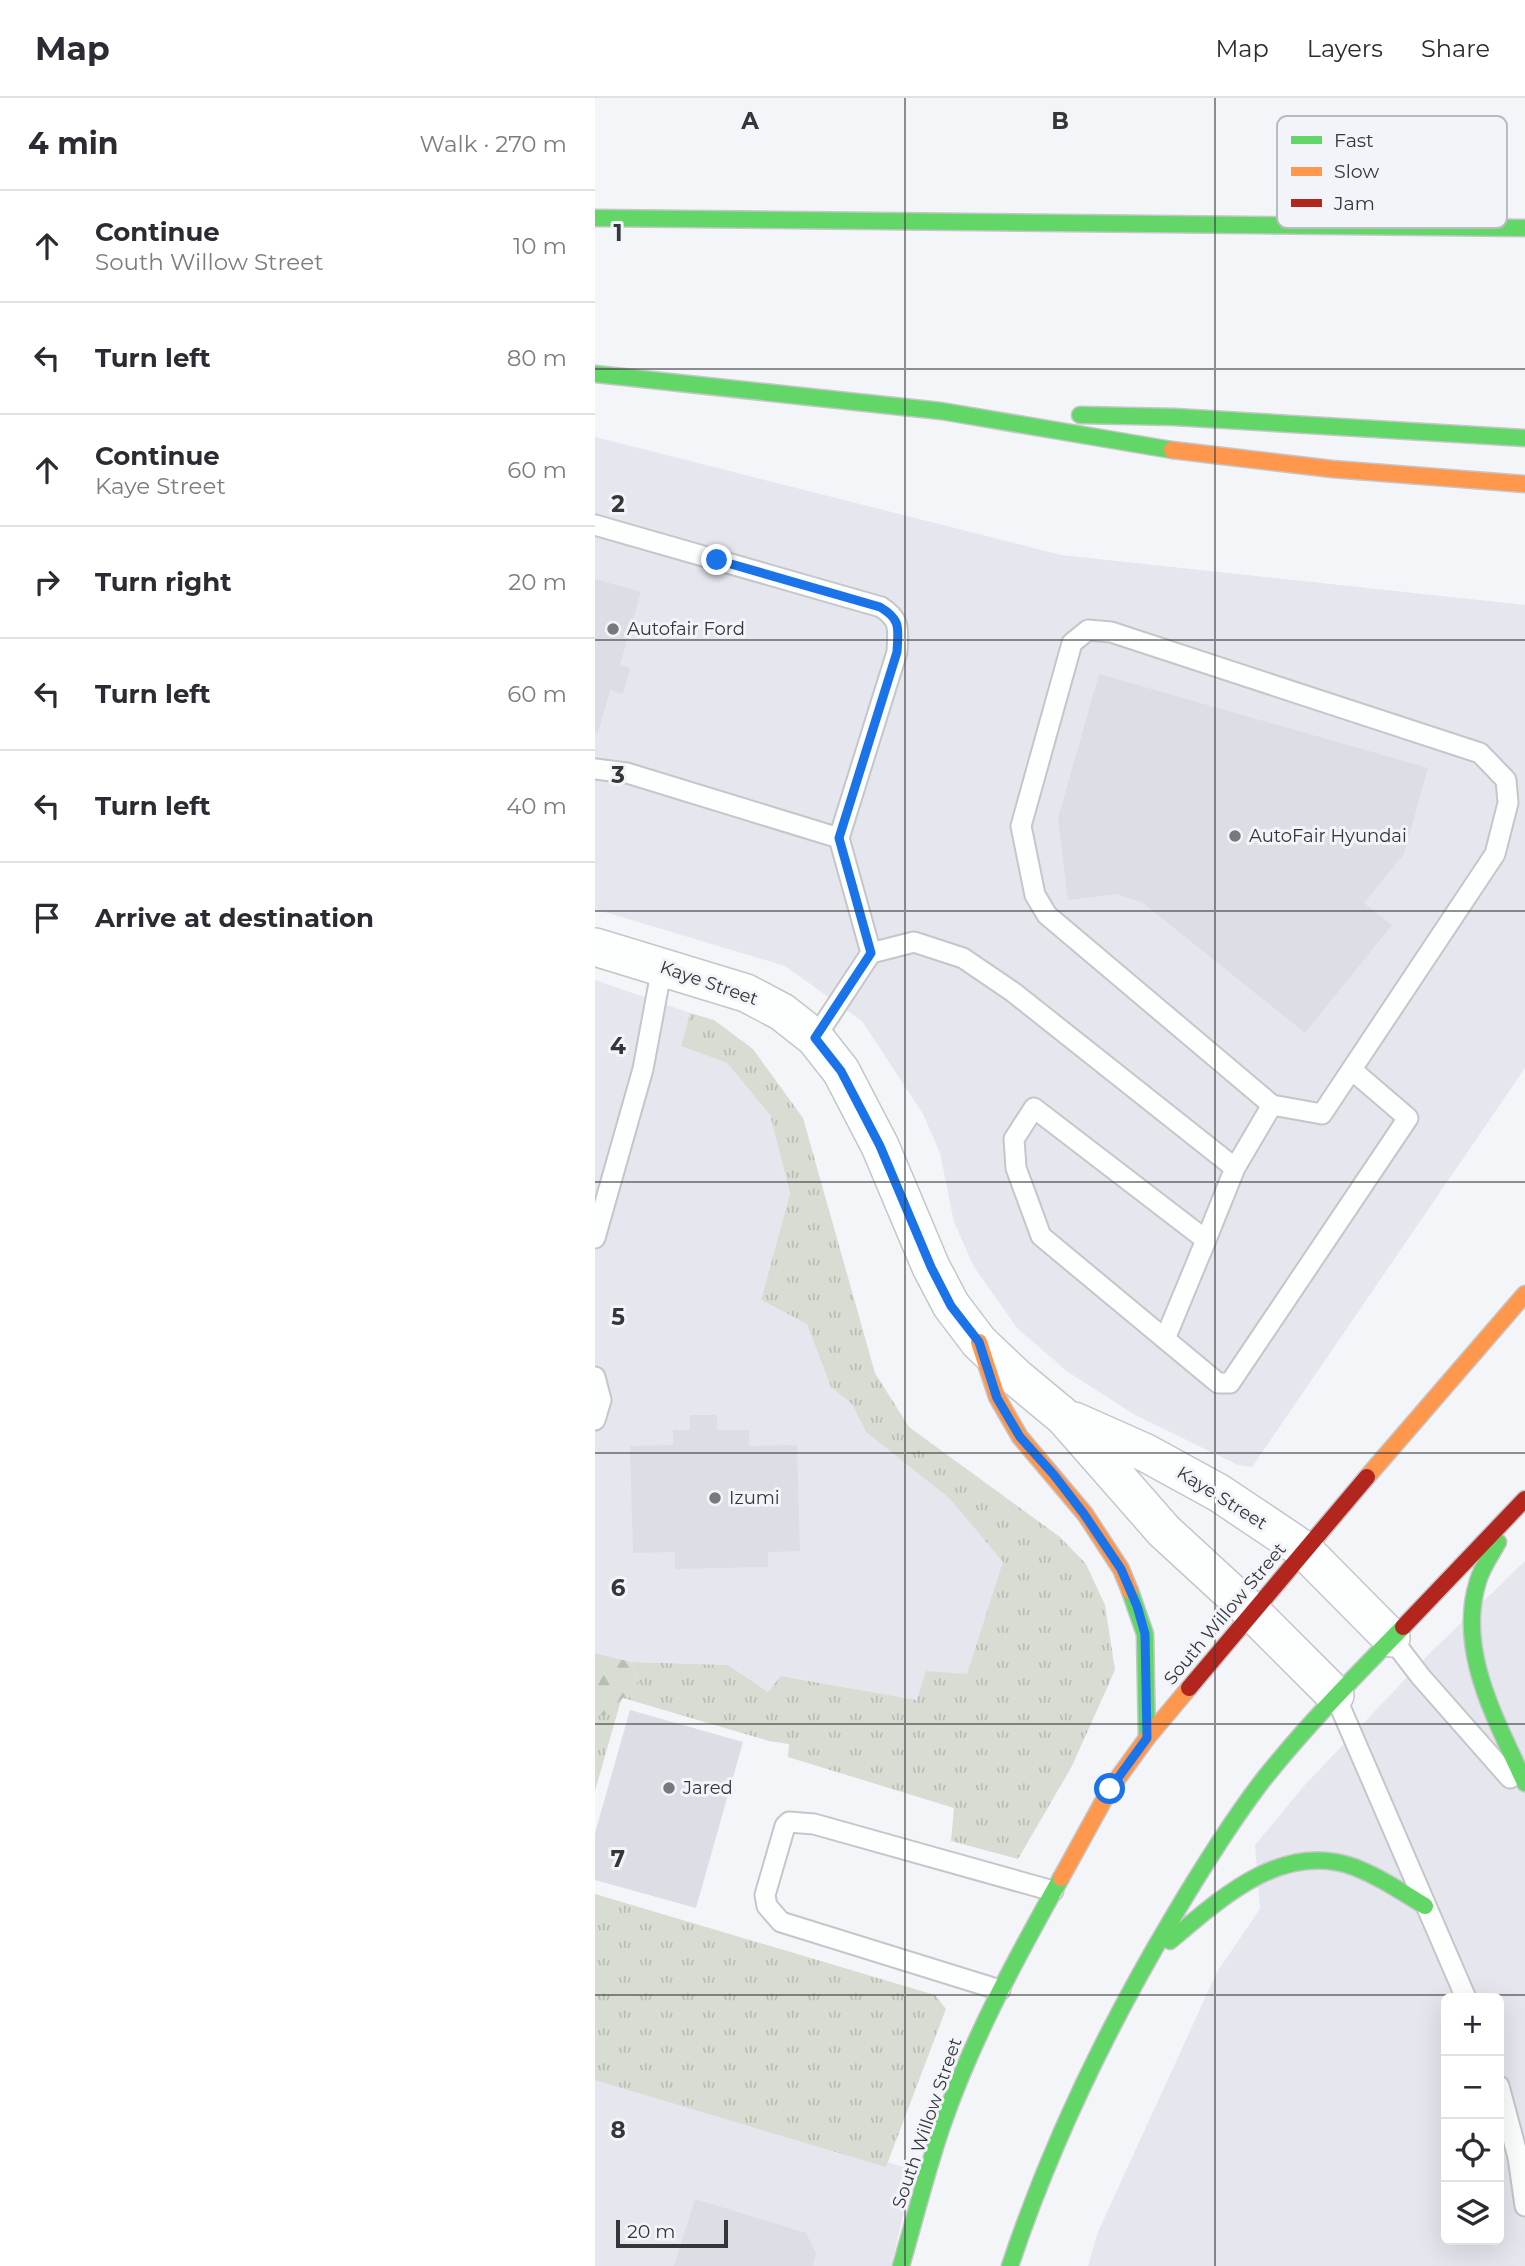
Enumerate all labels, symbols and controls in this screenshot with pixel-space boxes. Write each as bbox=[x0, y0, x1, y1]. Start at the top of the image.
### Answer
text: Map bbox=[35, 28, 110, 68]
text: Map bbox=[1215, 34, 1269, 63]
text: Layers bbox=[1307, 34, 1383, 63]
text: Share bbox=[1421, 34, 1490, 63]
text: A bbox=[740, 107, 759, 135]
text: B bbox=[1051, 107, 1069, 135]
legend bbox=[1277, 116, 1507, 228]
text: 4 min bbox=[28, 125, 118, 162]
text: Fast bbox=[1334, 129, 1374, 152]
text: Walk · 270 m bbox=[420, 130, 567, 158]
text: Slow bbox=[1334, 160, 1379, 183]
text: Jam bbox=[1333, 192, 1375, 215]
text: Continue bbox=[95, 216, 220, 248]
text: 1 bbox=[613, 219, 623, 247]
icon: ahead bbox=[28, 227, 66, 265]
text: 10 m bbox=[513, 232, 567, 260]
text: South Willow Street bbox=[95, 248, 324, 276]
icon: left bbox=[28, 339, 66, 377]
text: Turn left bbox=[95, 342, 211, 374]
text: 80 m bbox=[507, 344, 567, 372]
text: Continue bbox=[95, 440, 220, 472]
icon: ahead bbox=[28, 451, 66, 489]
text: 60 m bbox=[507, 456, 567, 484]
text: Kaye Street bbox=[95, 472, 226, 500]
text: 2 bbox=[611, 490, 625, 518]
route end bbox=[701, 544, 732, 575]
icon: right bbox=[28, 563, 66, 601]
text: Turn right bbox=[95, 566, 231, 598]
text: 20 m bbox=[508, 568, 567, 596]
place label: Autofair Ford bbox=[627, 618, 745, 640]
marker: Autofair Ford bbox=[605, 621, 621, 637]
icon: left bbox=[28, 675, 66, 713]
text: Turn left bbox=[95, 678, 211, 710]
text: 60 m bbox=[507, 680, 567, 708]
text: 3 bbox=[610, 761, 625, 789]
icon: left bbox=[28, 787, 66, 825]
text: Turn left bbox=[95, 790, 211, 822]
text: 40 m bbox=[506, 792, 567, 820]
place label: AutoFair Hyundai bbox=[1249, 825, 1407, 847]
marker: AutoFair Hyundai bbox=[1227, 828, 1243, 844]
icon: arrive bbox=[28, 899, 66, 937]
text: Arrive at destination bbox=[95, 902, 374, 934]
street label: Kaye Street bbox=[657, 956, 761, 1010]
text: 4 bbox=[610, 1032, 626, 1060]
text: 5 bbox=[611, 1303, 625, 1331]
street label: Kaye Street bbox=[1173, 1462, 1271, 1534]
place label: Izumi bbox=[729, 1487, 780, 1509]
marker: Izumi bbox=[707, 1490, 723, 1506]
street label: South Willow Street bbox=[1159, 1538, 1291, 1690]
text: 6 bbox=[611, 1574, 626, 1602]
route start bbox=[1094, 1773, 1125, 1804]
place label: Jared bbox=[682, 1777, 733, 1799]
marker: Jared bbox=[661, 1780, 677, 1796]
text: 7 bbox=[611, 1845, 625, 1873]
map controls bbox=[1441, 1993, 1504, 2245]
button: + bbox=[1441, 1993, 1504, 2056]
street label: South Willow Street bbox=[887, 2035, 967, 2211]
button: − bbox=[1441, 2056, 1504, 2119]
text: 8 bbox=[610, 2116, 626, 2144]
button: locate bbox=[1441, 2119, 1504, 2182]
button: layers bbox=[1441, 2182, 1504, 2245]
scale bar bbox=[616, 2217, 728, 2249]
text: 20 m bbox=[627, 2220, 675, 2243]

